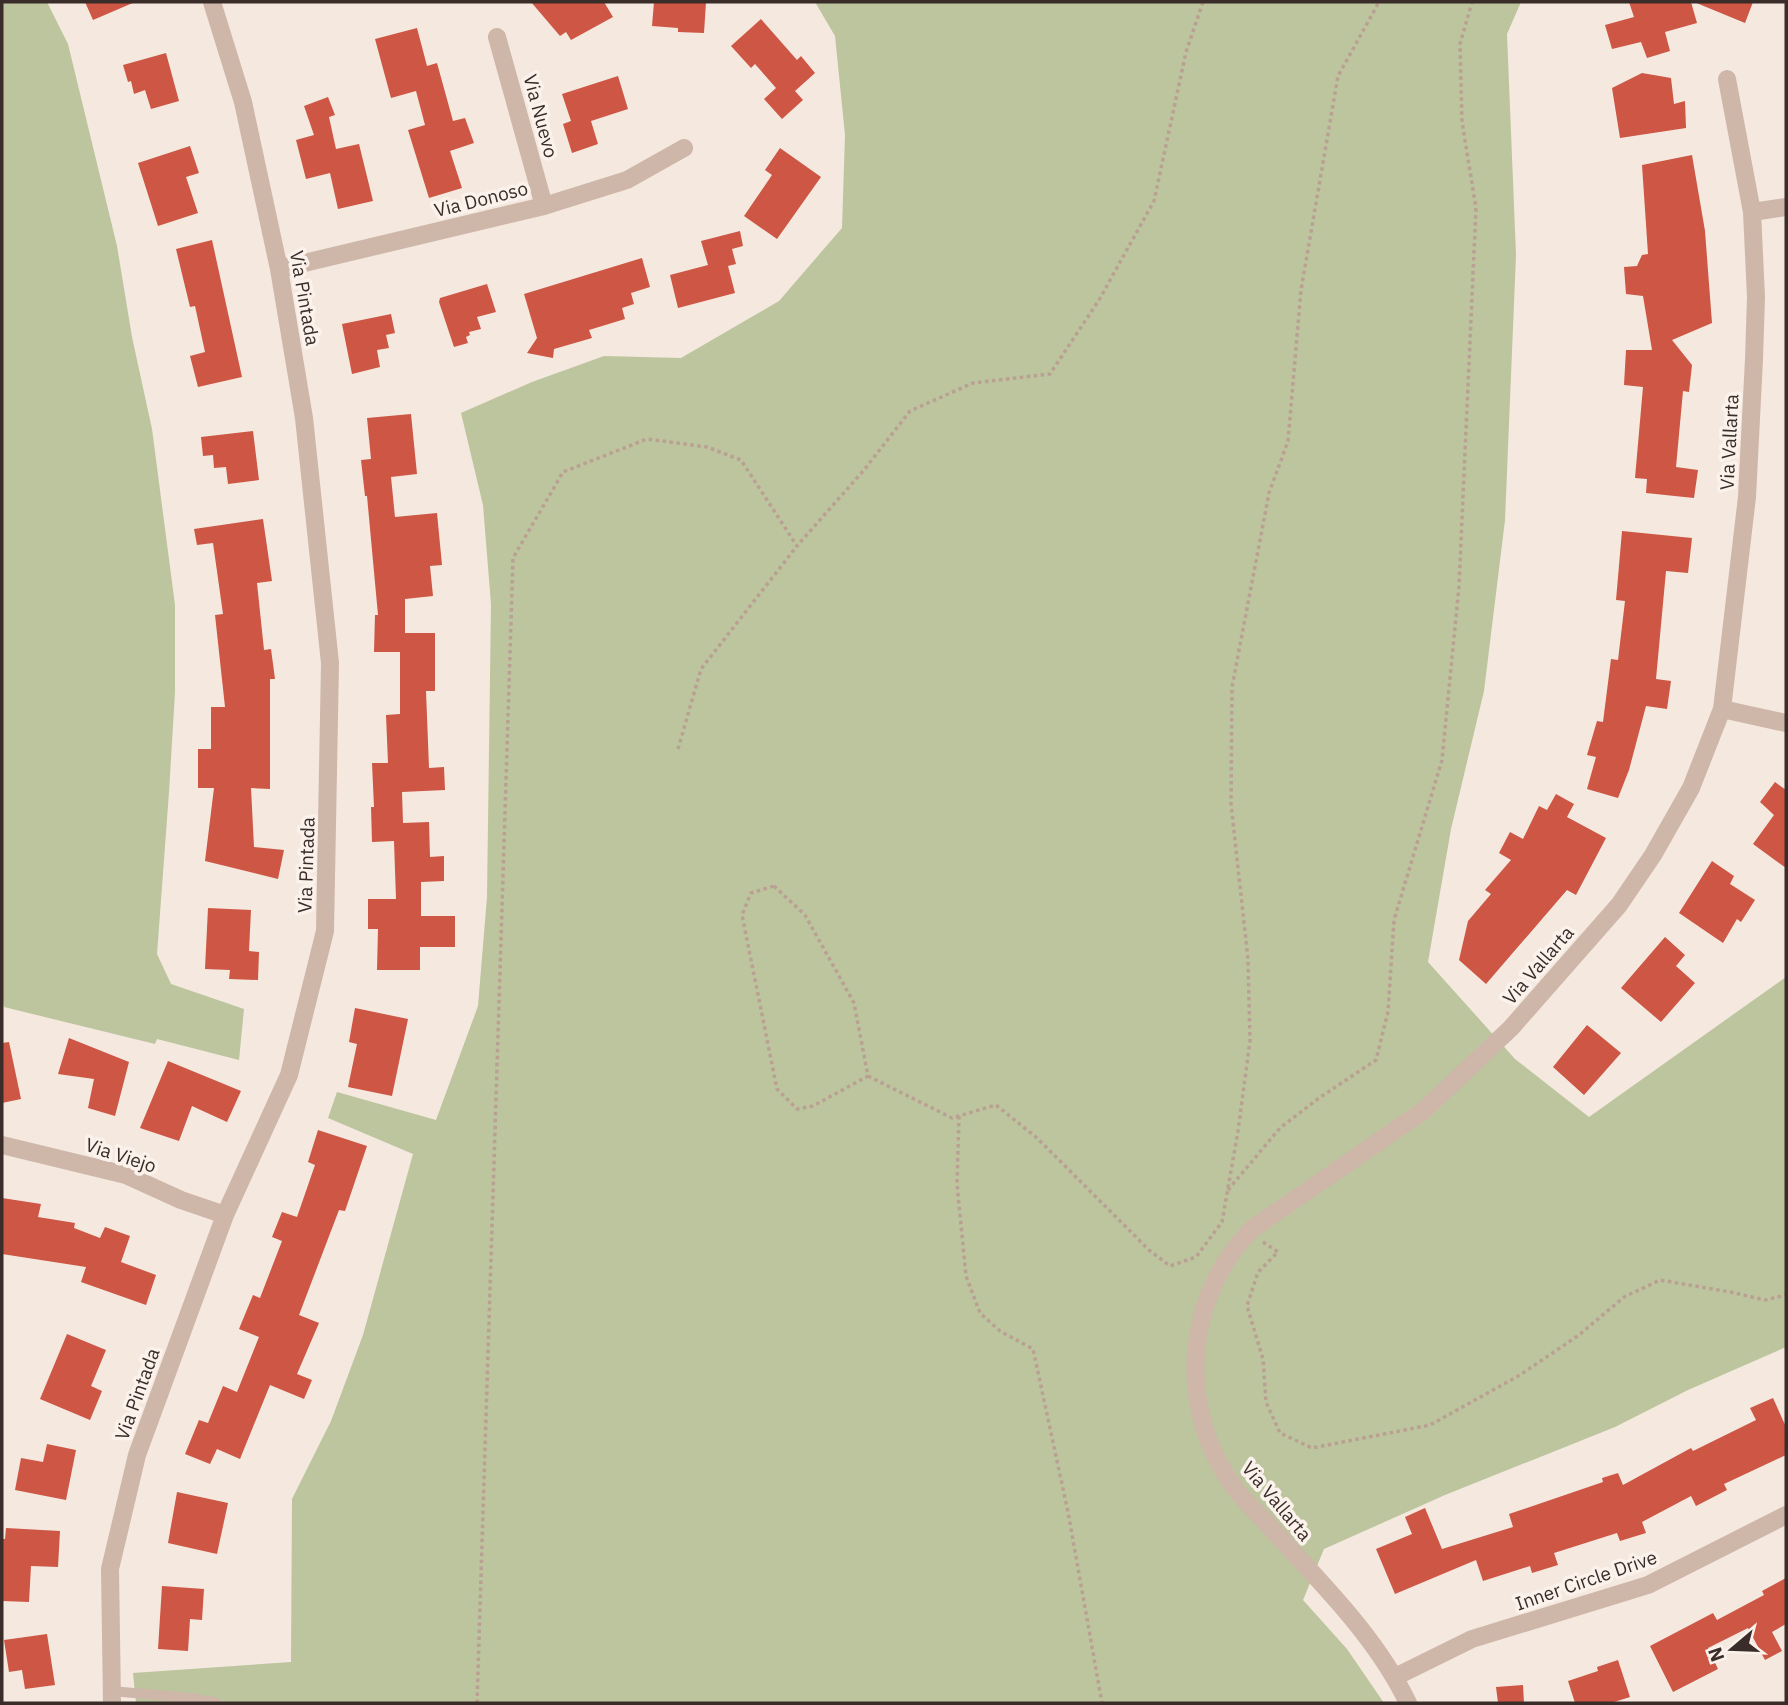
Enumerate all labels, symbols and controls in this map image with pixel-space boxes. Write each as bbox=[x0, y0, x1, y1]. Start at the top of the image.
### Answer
street label: Via Nuevo bbox=[518, 72, 564, 160]
street label: Via Donoso bbox=[432, 176, 530, 222]
street label: Via Pintada bbox=[285, 249, 325, 347]
street label: Via Vallarta bbox=[1714, 393, 1744, 491]
street label: Via Pintada bbox=[292, 817, 320, 913]
street label: Via Vallarta bbox=[1497, 921, 1579, 1009]
street label: Via Viejo bbox=[83, 1132, 159, 1178]
street label: Via Pintada bbox=[109, 1345, 165, 1443]
street label: Via Vallarta bbox=[1237, 1456, 1317, 1546]
street label: Inner Circle Drive bbox=[1512, 1545, 1660, 1615]
north arrow bbox=[1697, 1614, 1767, 1684]
text: N bbox=[1702, 1644, 1730, 1665]

